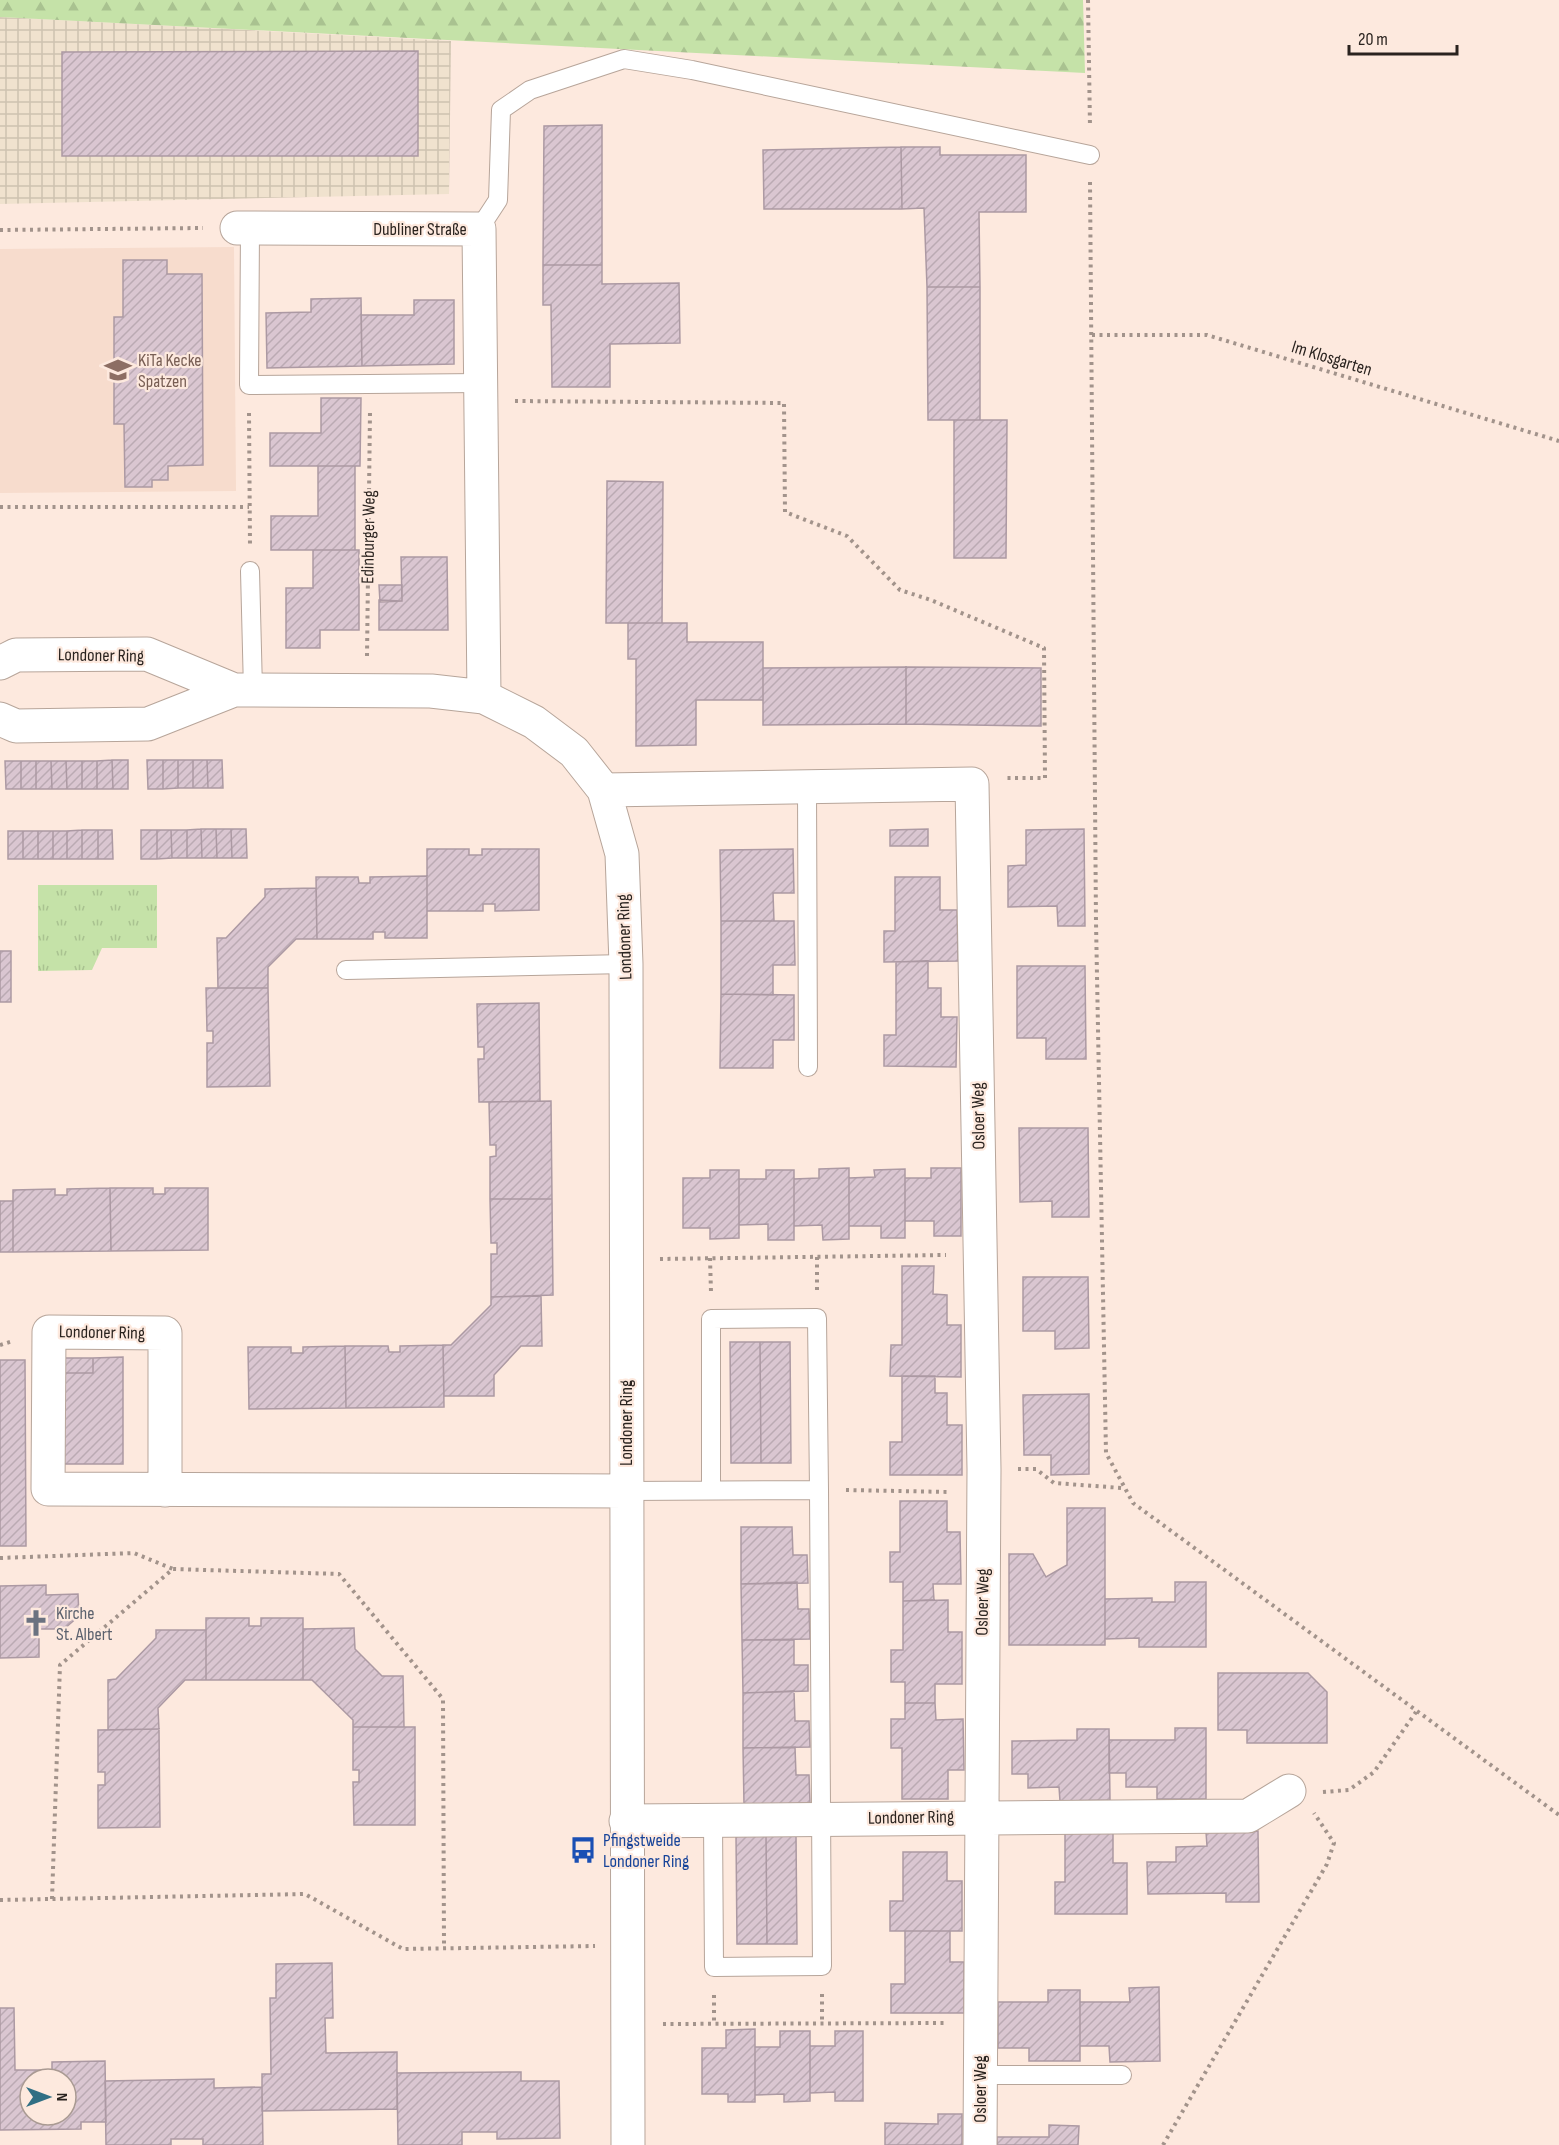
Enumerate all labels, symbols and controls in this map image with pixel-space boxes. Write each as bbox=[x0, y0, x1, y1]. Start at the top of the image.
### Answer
scale bar bbox=[1349, 18, 1457, 56]
text: 20 m bbox=[1358, 29, 1388, 50]
street label: Dubliner Straße bbox=[373, 219, 467, 240]
street label: Im Klosgarten bbox=[1289, 336, 1375, 381]
place label: KiTa Kecke Spatzen bbox=[138, 350, 202, 392]
school or university icon: KiTa Kecke Spatzen bbox=[103, 355, 133, 385]
street label: Edinburger Weg bbox=[357, 490, 380, 584]
street label: Londoner Ring bbox=[58, 644, 144, 667]
street label: Londoner Ring bbox=[613, 894, 636, 980]
street label: Osloer Weg bbox=[967, 1082, 990, 1150]
street label: Londoner Ring bbox=[59, 1321, 145, 1344]
street label: Londoner Ring bbox=[616, 1380, 637, 1466]
street label: Osloer Weg bbox=[971, 1568, 994, 1636]
place label: Kirche St. Albert bbox=[56, 1603, 113, 1645]
church icon: Kirche St. Albert bbox=[21, 1608, 51, 1638]
street label: Londoner Ring bbox=[868, 1806, 954, 1829]
place label: Pfingstweide Londoner Ring bbox=[603, 1830, 689, 1872]
bus stop icon: Pfingstweide Londoner Ring bbox=[568, 1835, 598, 1865]
street label: Osloer Weg bbox=[970, 2055, 991, 2123]
north arrow bbox=[18, 2067, 78, 2127]
text: N bbox=[52, 2093, 71, 2101]

